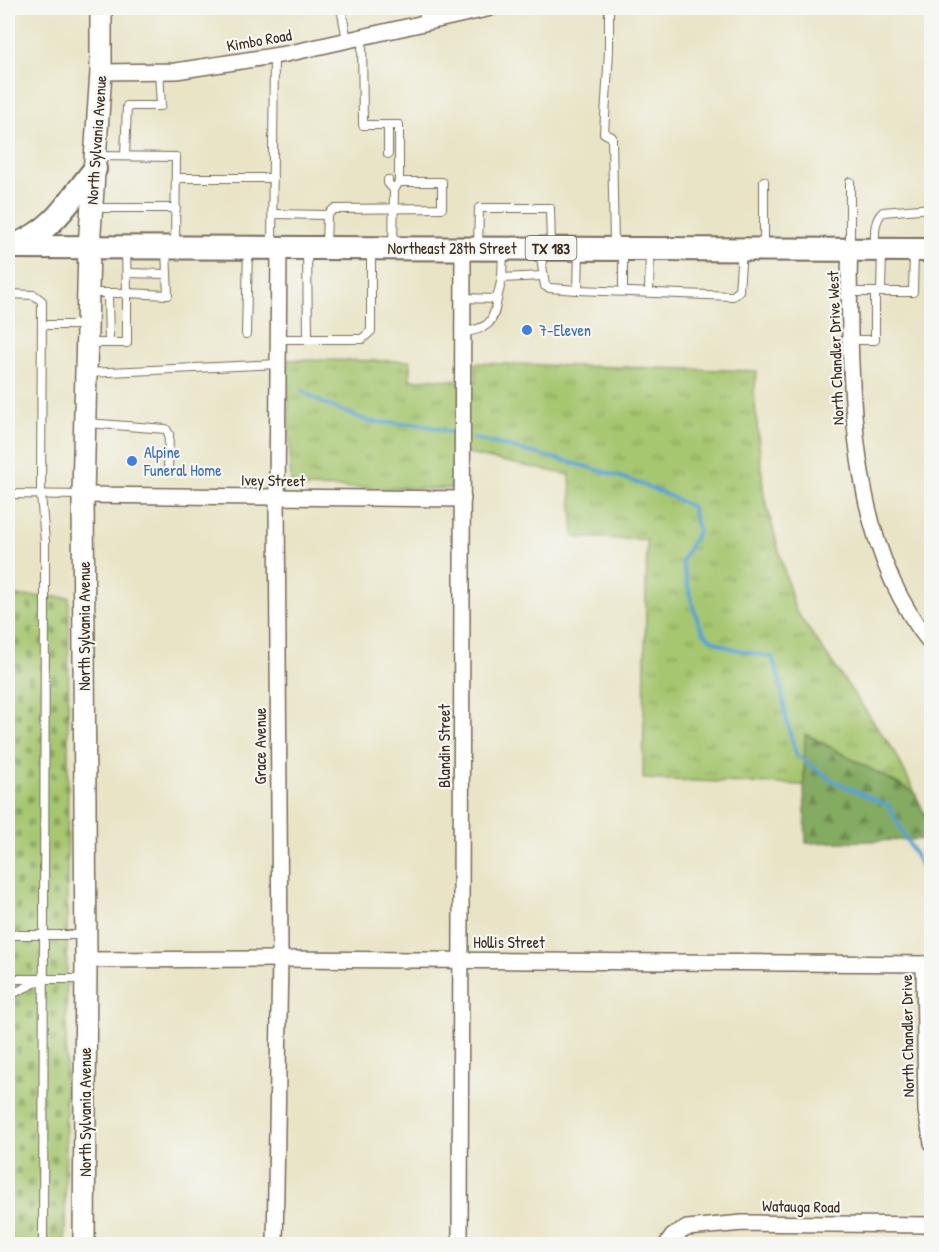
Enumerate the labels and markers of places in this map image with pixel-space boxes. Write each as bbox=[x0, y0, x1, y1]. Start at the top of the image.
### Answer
place label: 7-Eleven bbox=[539, 319, 591, 341]
marker: 7-Eleven bbox=[520, 323, 534, 337]
place label: Alpine Funeral Home bbox=[143, 441, 222, 481]
marker: Alpine Funeral Home bbox=[125, 454, 139, 468]

